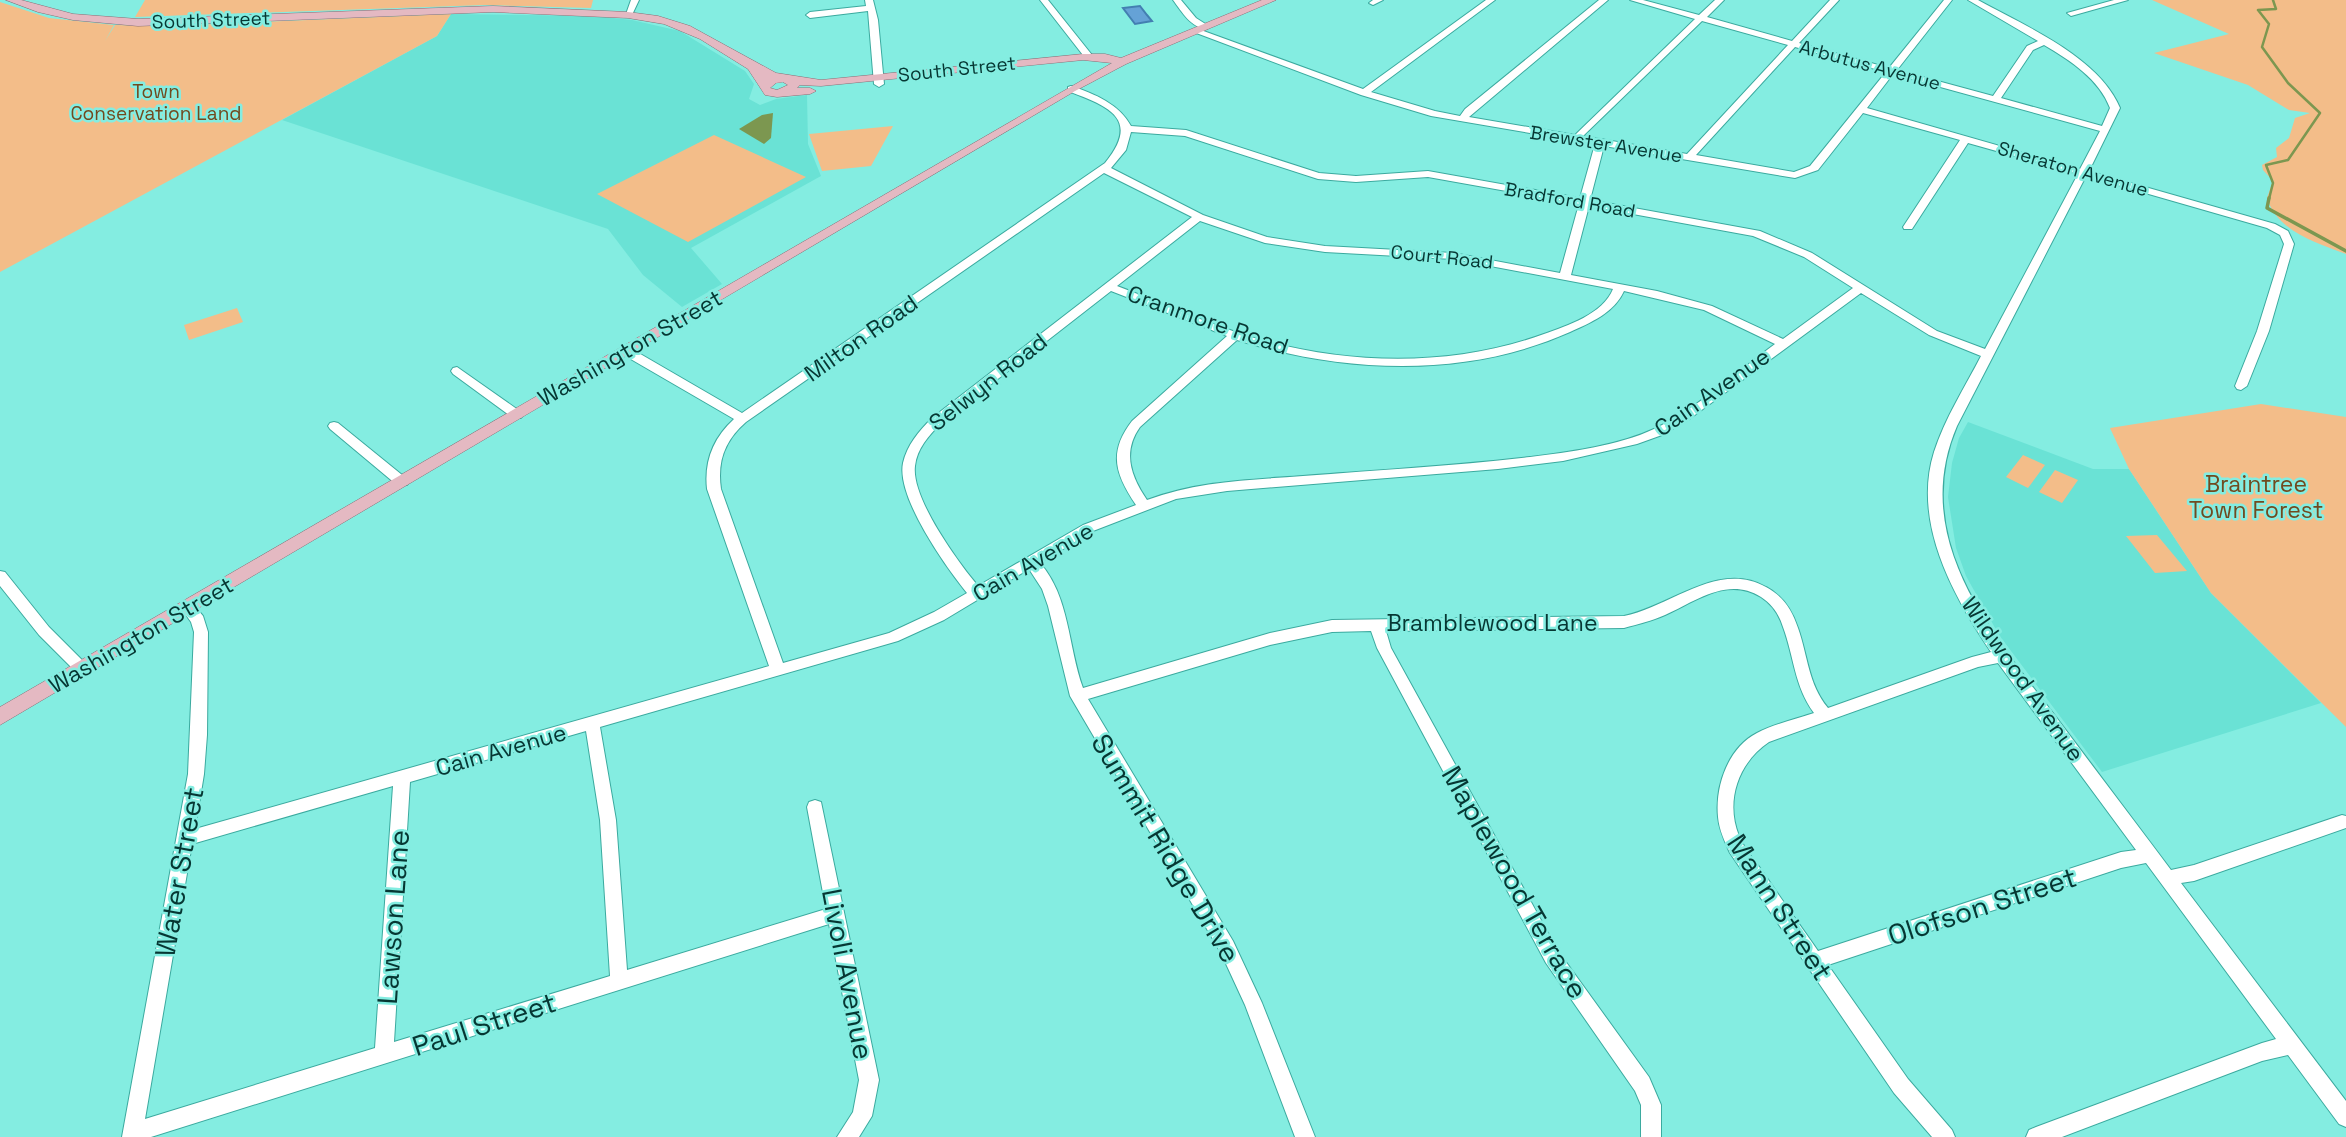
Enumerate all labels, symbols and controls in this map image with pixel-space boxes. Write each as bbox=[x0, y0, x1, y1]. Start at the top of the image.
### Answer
street label: South Street bbox=[151, 5, 271, 35]
street label: Arbutus Avenue bbox=[1797, 34, 1943, 96]
street label: South Street bbox=[897, 50, 1017, 88]
park label: Town Conservation Land bbox=[70, 79, 242, 126]
street label: Brewster Avenue bbox=[1528, 120, 1684, 168]
street label: Sheraton Avenue bbox=[1995, 136, 2151, 202]
street label: Bradford Road bbox=[1503, 176, 1637, 224]
street label: Court Road bbox=[1389, 239, 1495, 275]
street label: Cranmore Road bbox=[1123, 278, 1293, 362]
street label: Washington Street bbox=[532, 283, 728, 413]
street label: Milton Road bbox=[798, 288, 924, 388]
street label: Selwyn Road bbox=[923, 326, 1053, 438]
street label: Cain Avenue bbox=[1648, 341, 1776, 443]
park label: Braintree Town Forest bbox=[2189, 469, 2323, 525]
street label: Cain Avenue bbox=[967, 515, 1099, 609]
street label: Washington Street bbox=[43, 570, 239, 700]
street label: Wildwood Avenue bbox=[1955, 591, 2091, 767]
street label: Bramblewood Lane bbox=[1386, 608, 1598, 638]
street label: Cain Avenue bbox=[432, 717, 570, 783]
street label: Summit Ridge Drive bbox=[1083, 727, 1249, 969]
street label: Maplewood Terrace bbox=[1434, 759, 1596, 1005]
street label: Water Street bbox=[146, 784, 212, 960]
street label: Mann Street bbox=[1719, 827, 1841, 987]
street label: Lawson Lane bbox=[369, 828, 417, 1006]
street label: Olofson Street bbox=[1883, 859, 2081, 953]
street label: Livoli Avenue bbox=[814, 885, 882, 1063]
street label: Paul Street bbox=[408, 984, 560, 1064]

